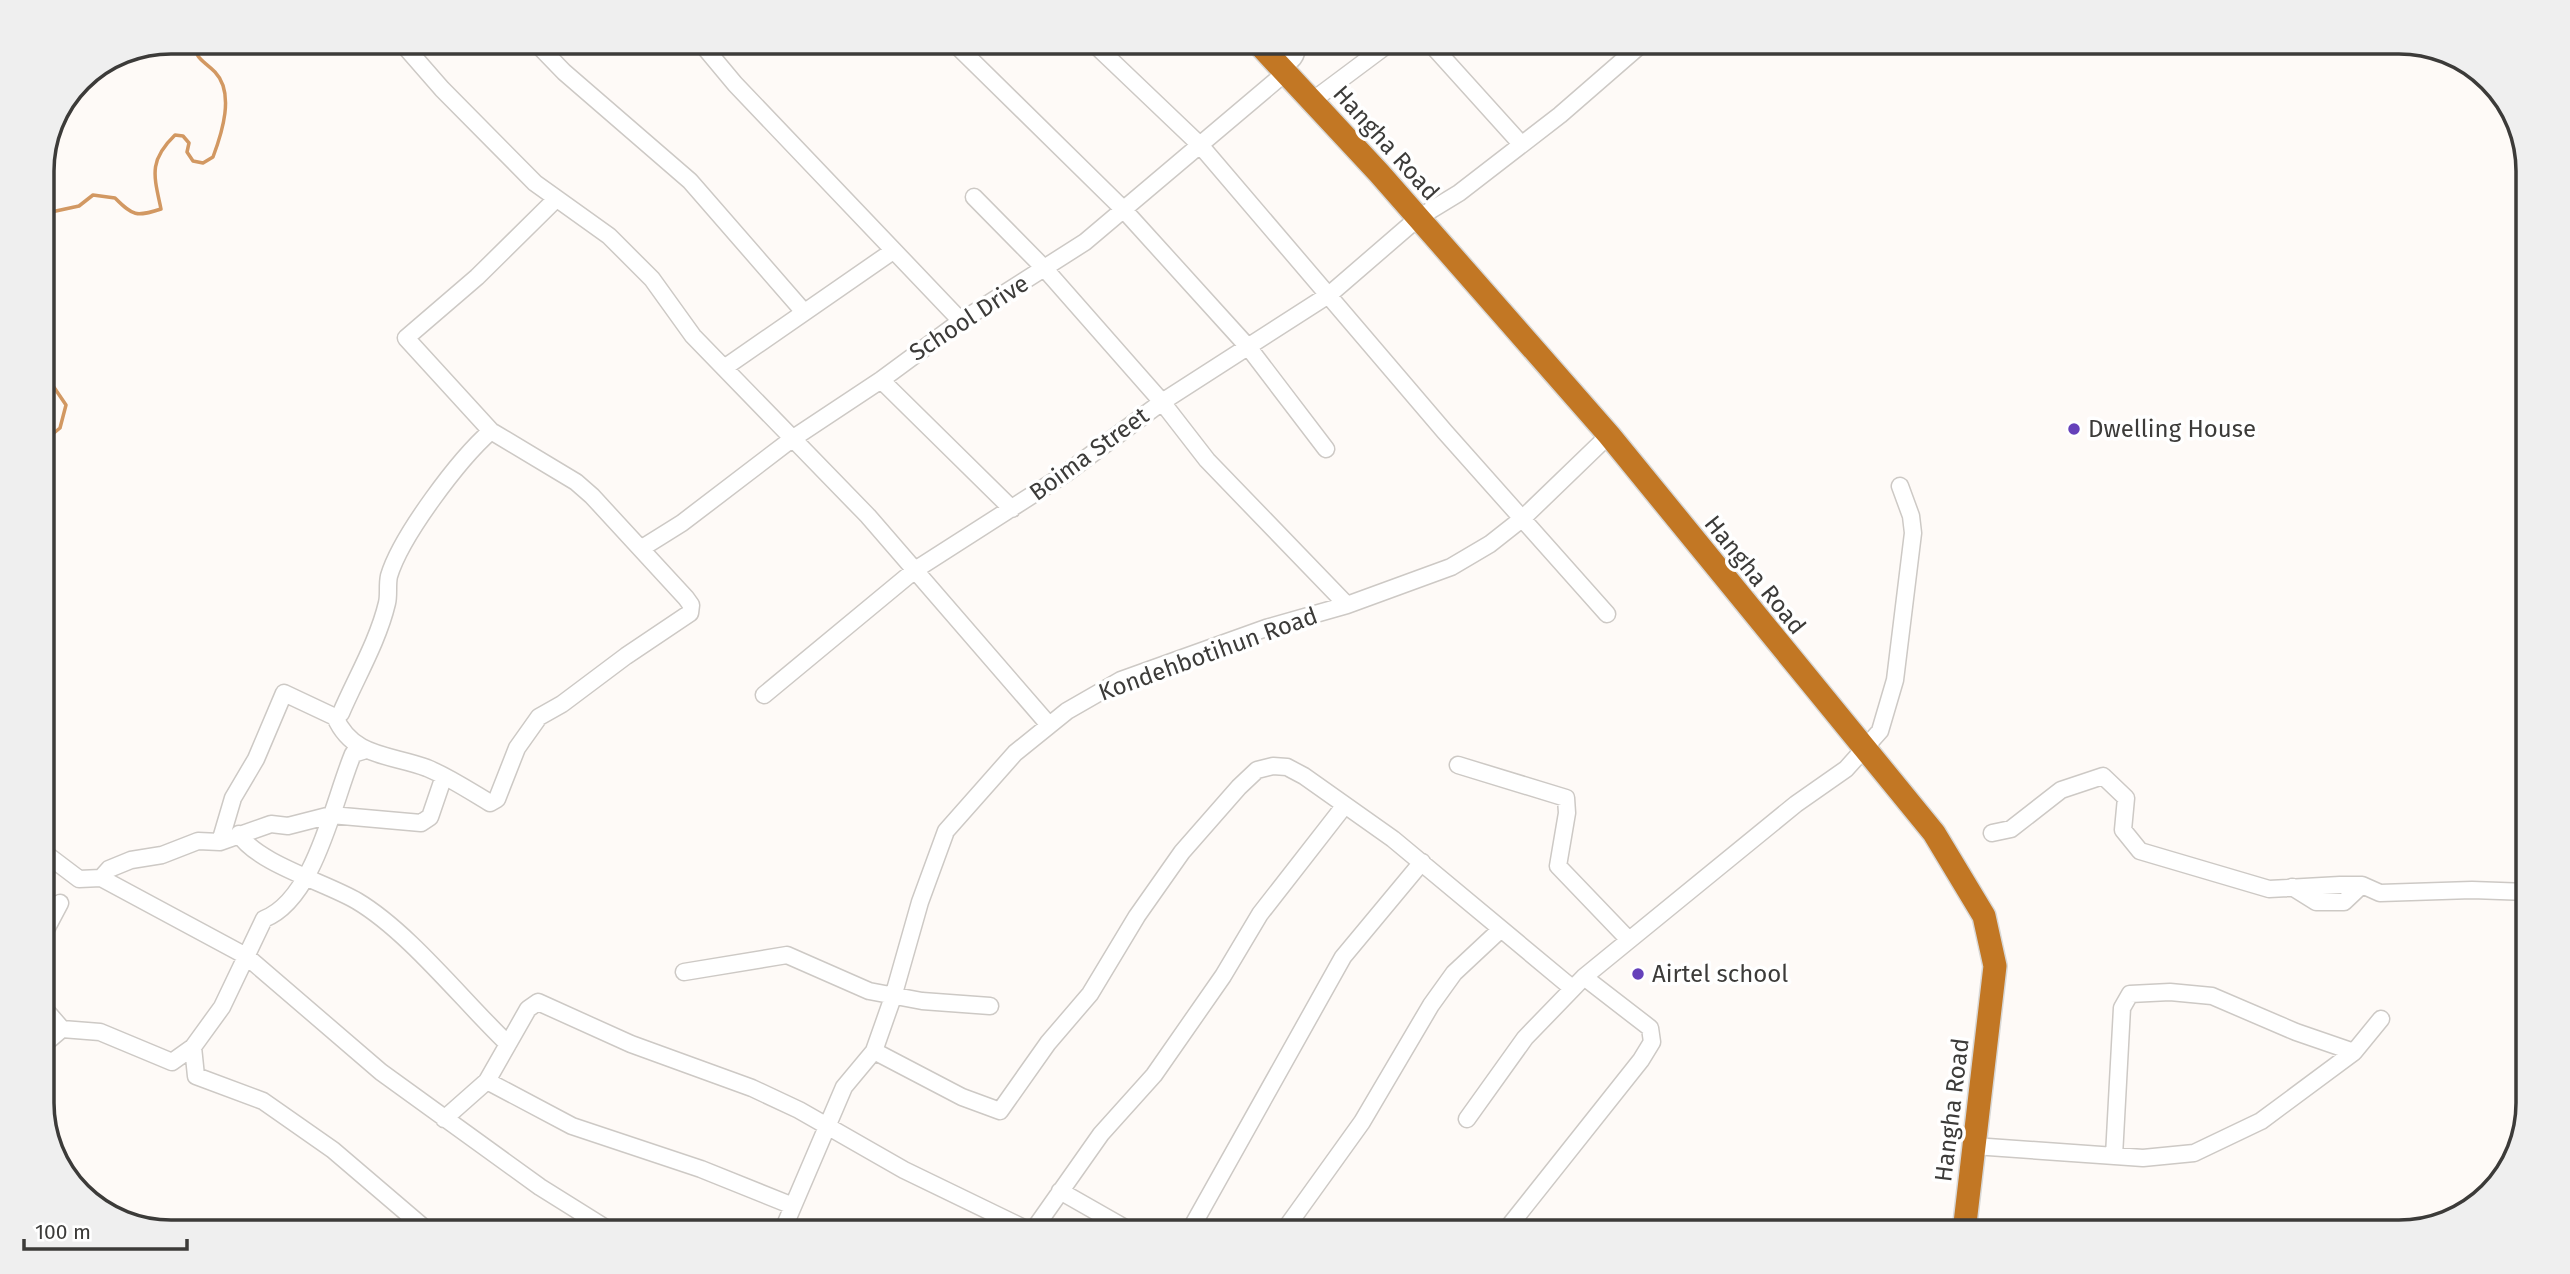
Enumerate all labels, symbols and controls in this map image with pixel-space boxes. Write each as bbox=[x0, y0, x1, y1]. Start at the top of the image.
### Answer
street label: Hangha Road bbox=[1327, 80, 1445, 206]
street label: School Drive bbox=[904, 269, 1034, 367]
street label: Boima Street bbox=[1024, 401, 1154, 507]
place label: Dwelling House bbox=[2088, 415, 2256, 443]
marker: Dwelling House bbox=[2066, 421, 2082, 437]
street label: Hangha Road bbox=[1699, 510, 1811, 640]
street label: Kondehbotihun Road bbox=[1095, 601, 1321, 707]
place label: Airtel school bbox=[1652, 960, 1788, 988]
marker: Airtel school bbox=[1630, 966, 1646, 982]
street label: Hangha Road bbox=[1929, 1036, 1975, 1184]
scale bar bbox=[24, 1208, 187, 1252]
text: 100 m bbox=[35, 1219, 91, 1245]

